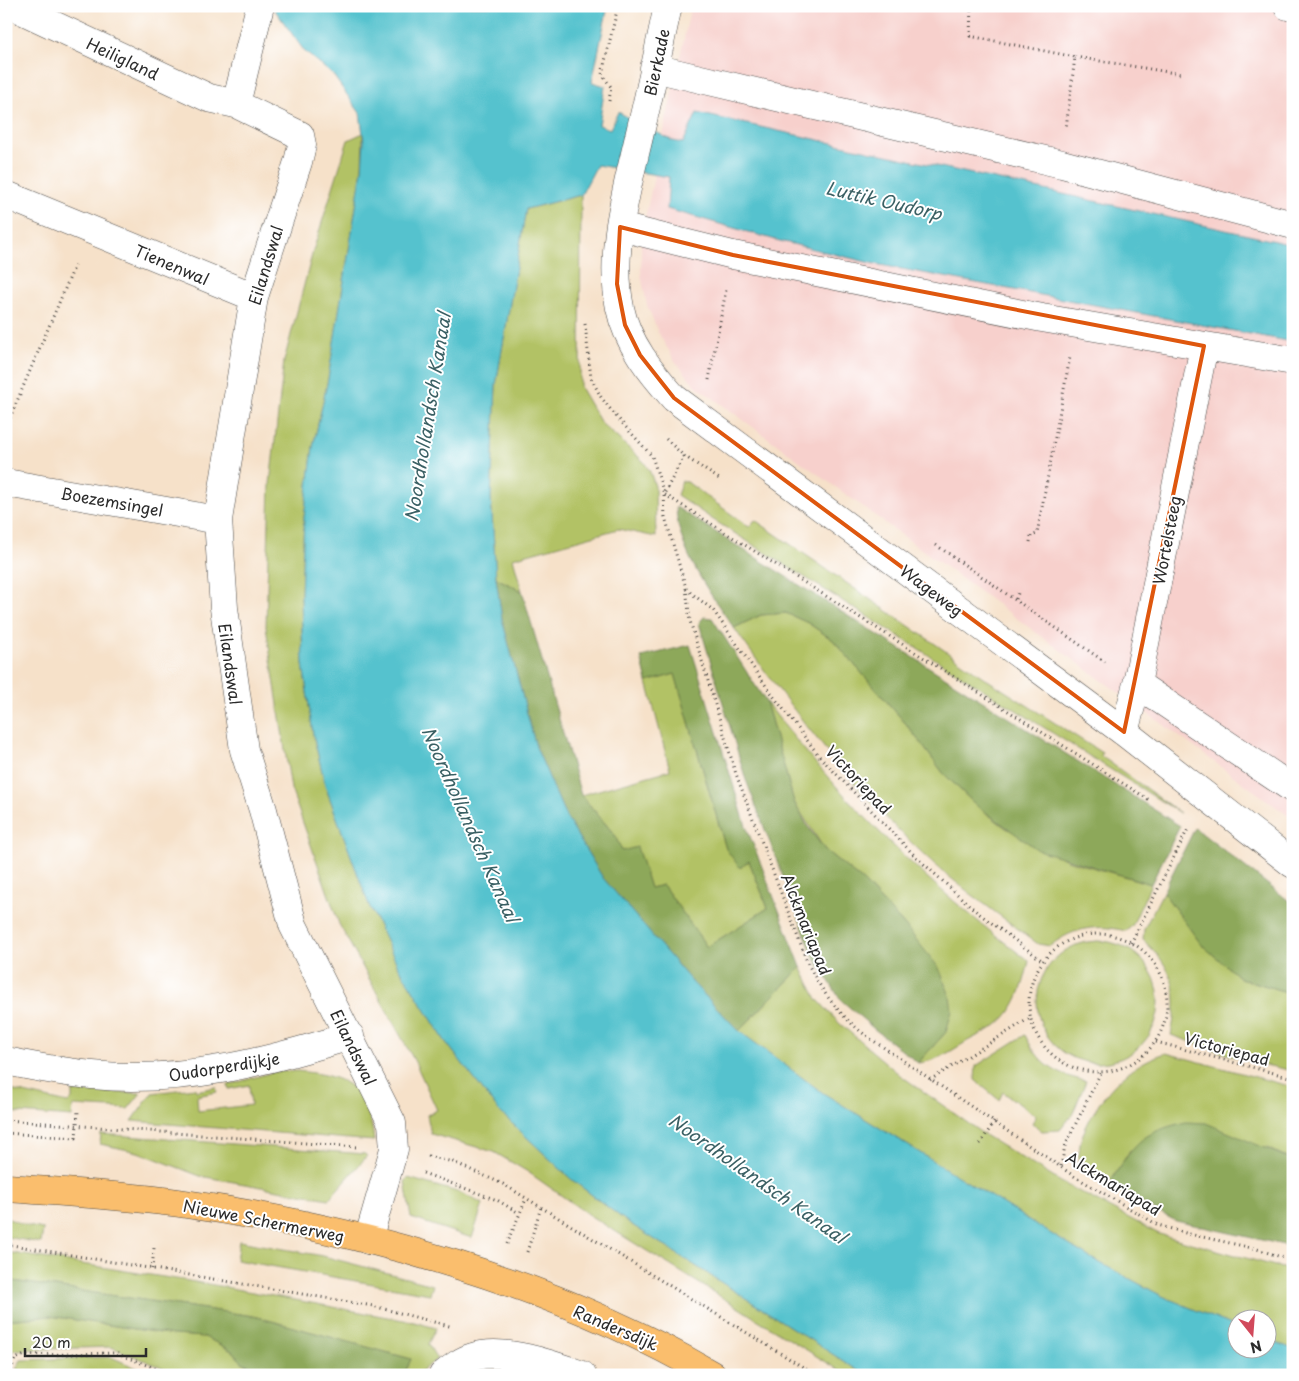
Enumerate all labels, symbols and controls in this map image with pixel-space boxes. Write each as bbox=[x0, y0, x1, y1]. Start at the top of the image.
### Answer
street label: Bierkade bbox=[637, 26, 675, 98]
street label: Heiligland bbox=[83, 31, 163, 85]
water label: Luttik Oudorp bbox=[823, 174, 946, 227]
street label: Eilandswal bbox=[242, 222, 288, 308]
street label: Tienenwal bbox=[131, 238, 213, 290]
water label: Noordhollandsch Kanaal bbox=[397, 308, 457, 524]
street label: Boezemsingel bbox=[59, 480, 165, 522]
street label: Wortelsteeg bbox=[1146, 493, 1186, 587]
street label: Wageweg bbox=[895, 558, 969, 622]
street label: Eilandswal bbox=[213, 622, 249, 706]
water label: Noordhollandsch Kanaal bbox=[416, 722, 527, 929]
street label: Victoriepad bbox=[820, 739, 898, 819]
street label: Alckmariapad bbox=[776, 870, 838, 978]
street label: Eilandswal bbox=[325, 1005, 383, 1089]
street label: Victoriepad bbox=[1182, 1025, 1272, 1071]
street label: Oudorperdijkje bbox=[167, 1045, 281, 1087]
water label: Noordhollandsch Kanaal bbox=[664, 1106, 855, 1251]
street label: Alckmariapad bbox=[1062, 1145, 1166, 1221]
street label: Nieuwe Schermerweg bbox=[181, 1193, 347, 1247]
street label: Randersdijk bbox=[570, 1298, 662, 1356]
north arrow bbox=[1226, 1308, 1276, 1358]
scale bar bbox=[25, 1326, 146, 1358]
text: 20 m bbox=[32, 1330, 71, 1353]
text: N bbox=[1248, 1335, 1264, 1359]

